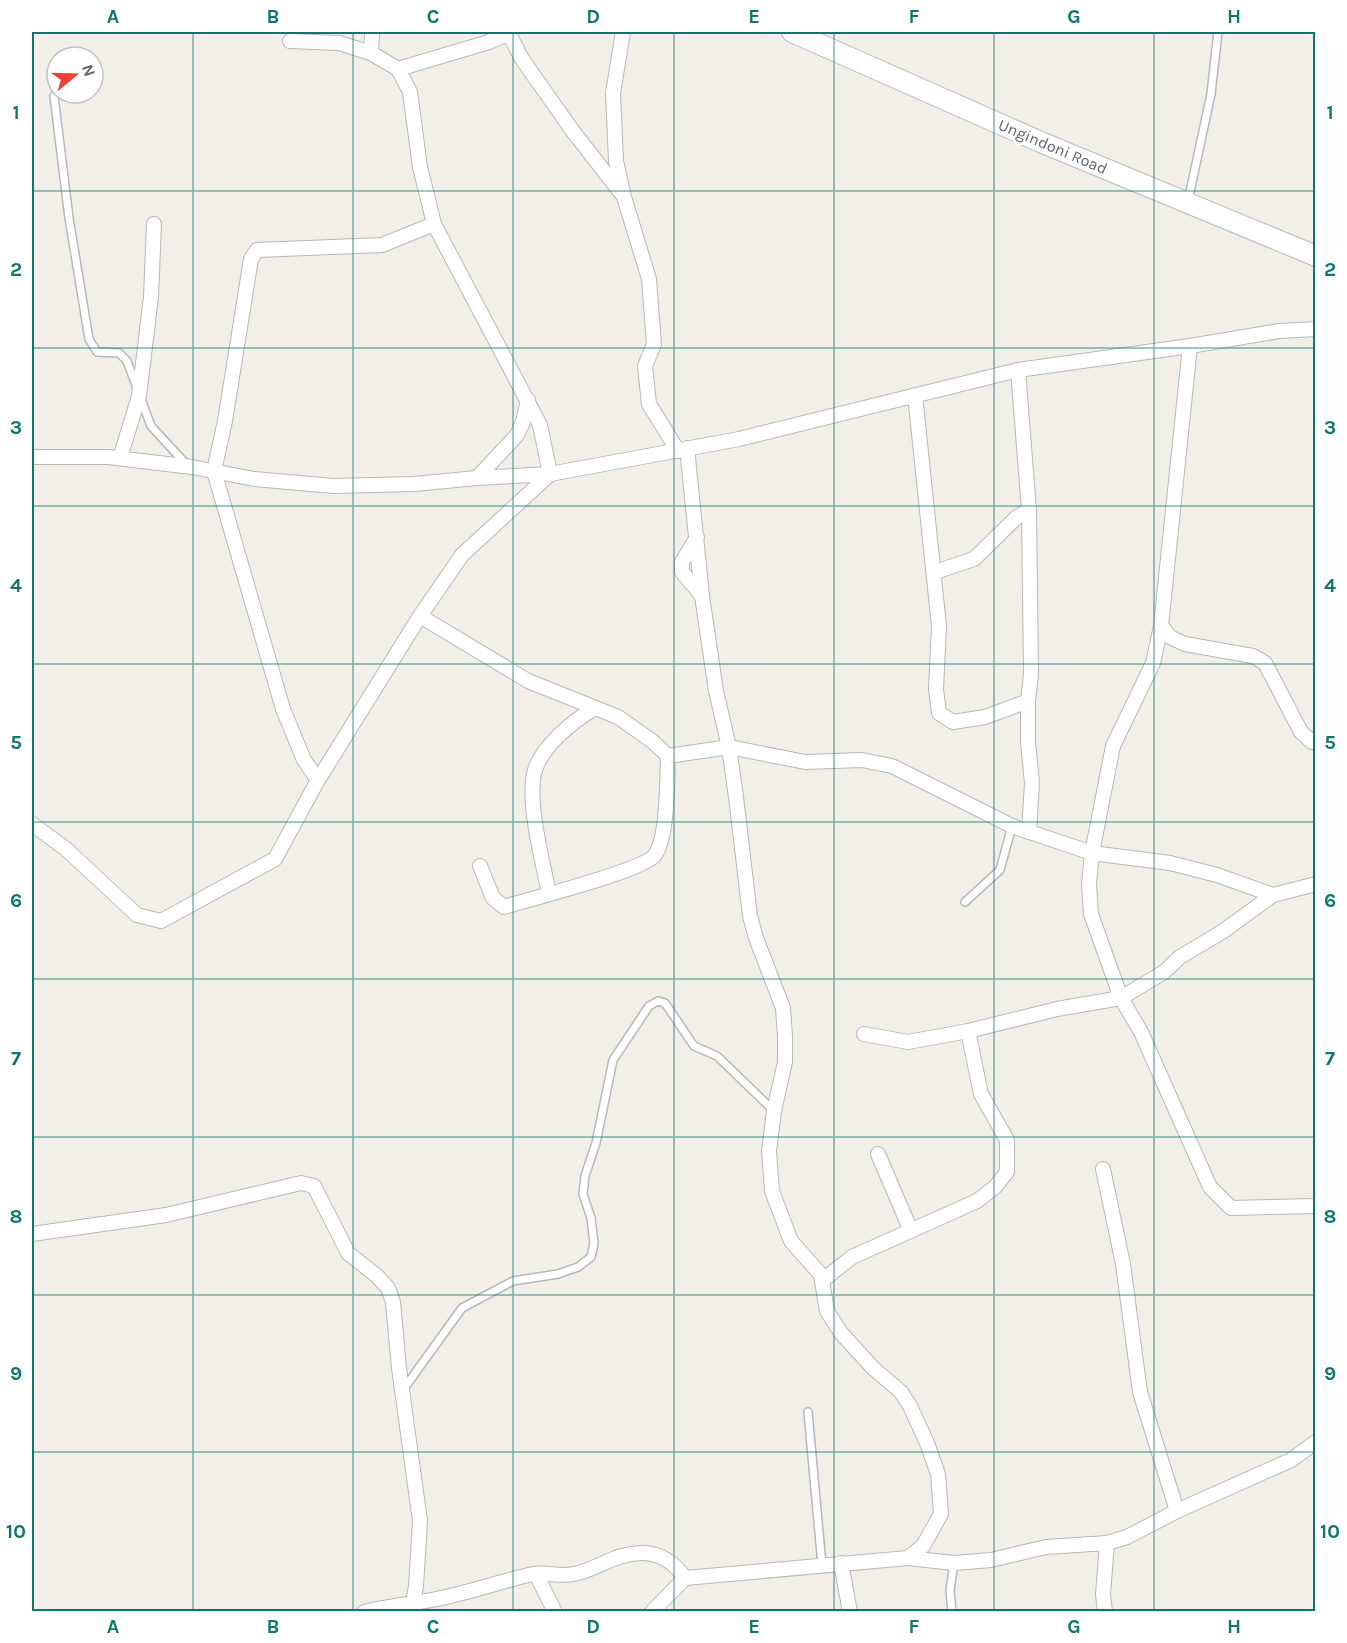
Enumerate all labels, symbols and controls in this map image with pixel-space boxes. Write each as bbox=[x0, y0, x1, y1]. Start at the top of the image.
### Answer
text: A bbox=[107, 5, 120, 28]
text: B bbox=[267, 5, 279, 28]
text: C bbox=[427, 5, 439, 28]
text: D bbox=[586, 5, 600, 28]
text: E bbox=[748, 5, 760, 28]
text: F bbox=[909, 5, 920, 28]
text: G bbox=[1067, 5, 1081, 28]
text: H bbox=[1227, 5, 1241, 28]
north arrow bbox=[45, 45, 105, 105]
text: N bbox=[78, 62, 100, 79]
text: 1 bbox=[12, 101, 20, 124]
text: 1 bbox=[1326, 101, 1334, 124]
street label: Ungindoni Road bbox=[995, 115, 1110, 178]
text: 2 bbox=[10, 258, 22, 281]
text: 2 bbox=[1324, 258, 1336, 281]
text: 3 bbox=[10, 416, 22, 439]
text: 3 bbox=[1324, 416, 1336, 439]
text: 4 bbox=[10, 574, 22, 597]
text: 4 bbox=[1324, 574, 1336, 597]
text: 5 bbox=[10, 731, 22, 754]
text: 5 bbox=[1324, 731, 1336, 754]
text: 6 bbox=[10, 889, 22, 912]
text: 6 bbox=[1324, 889, 1336, 912]
text: 7 bbox=[11, 1047, 21, 1070]
text: 7 bbox=[1325, 1047, 1335, 1070]
text: 8 bbox=[10, 1205, 22, 1228]
text: 8 bbox=[1324, 1205, 1336, 1228]
text: 9 bbox=[10, 1362, 22, 1385]
text: 9 bbox=[1324, 1362, 1336, 1385]
text: 10 bbox=[6, 1520, 26, 1543]
text: 10 bbox=[1320, 1520, 1340, 1543]
text: A bbox=[107, 1615, 120, 1638]
text: B bbox=[267, 1615, 279, 1638]
text: C bbox=[427, 1615, 439, 1638]
text: D bbox=[586, 1615, 600, 1638]
text: E bbox=[748, 1615, 760, 1638]
text: F bbox=[909, 1615, 920, 1638]
text: G bbox=[1067, 1615, 1081, 1638]
text: H bbox=[1227, 1615, 1241, 1638]

